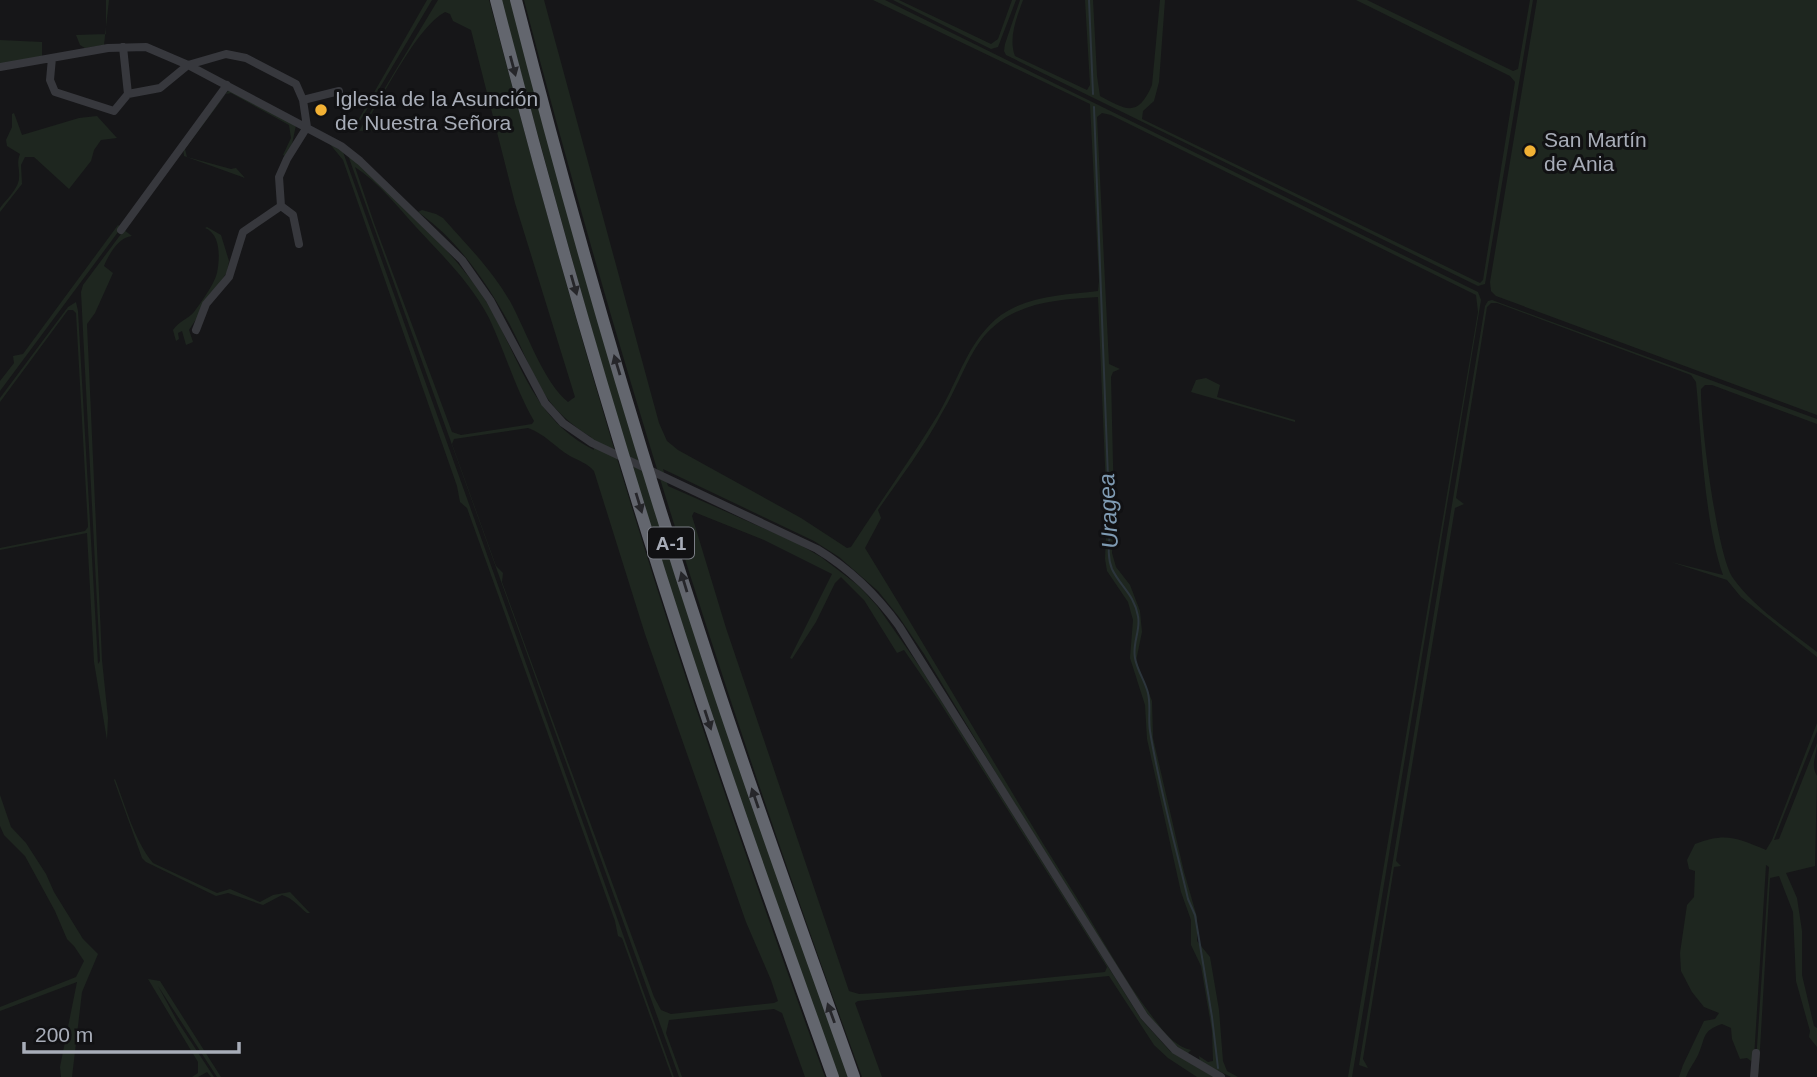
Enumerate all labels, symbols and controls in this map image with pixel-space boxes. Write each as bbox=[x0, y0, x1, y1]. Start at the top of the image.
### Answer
one-way arrow bbox=[509, 56, 519, 77]
place label: Iglesia de la Asunción de Nuestra Señora bbox=[335, 87, 538, 134]
marker: Iglesia de la Asunción de Nuestra Señora bbox=[313, 102, 329, 118]
place label: San Martín de Ania bbox=[1544, 128, 1647, 175]
marker: San Martín de Ania bbox=[1522, 143, 1538, 159]
one-way arrow bbox=[569, 275, 580, 297]
one-way arrow bbox=[612, 354, 622, 375]
water label: Uragea bbox=[1093, 473, 1123, 549]
one-way arrow bbox=[634, 493, 644, 514]
road number: A-1 bbox=[648, 528, 694, 558]
one-way arrow bbox=[678, 572, 688, 593]
one-way arrow bbox=[703, 710, 714, 731]
one-way arrow bbox=[749, 788, 760, 809]
one-way arrow bbox=[825, 1002, 836, 1023]
scale bar bbox=[24, 1010, 240, 1054]
text: 200 m bbox=[35, 1023, 93, 1046]

